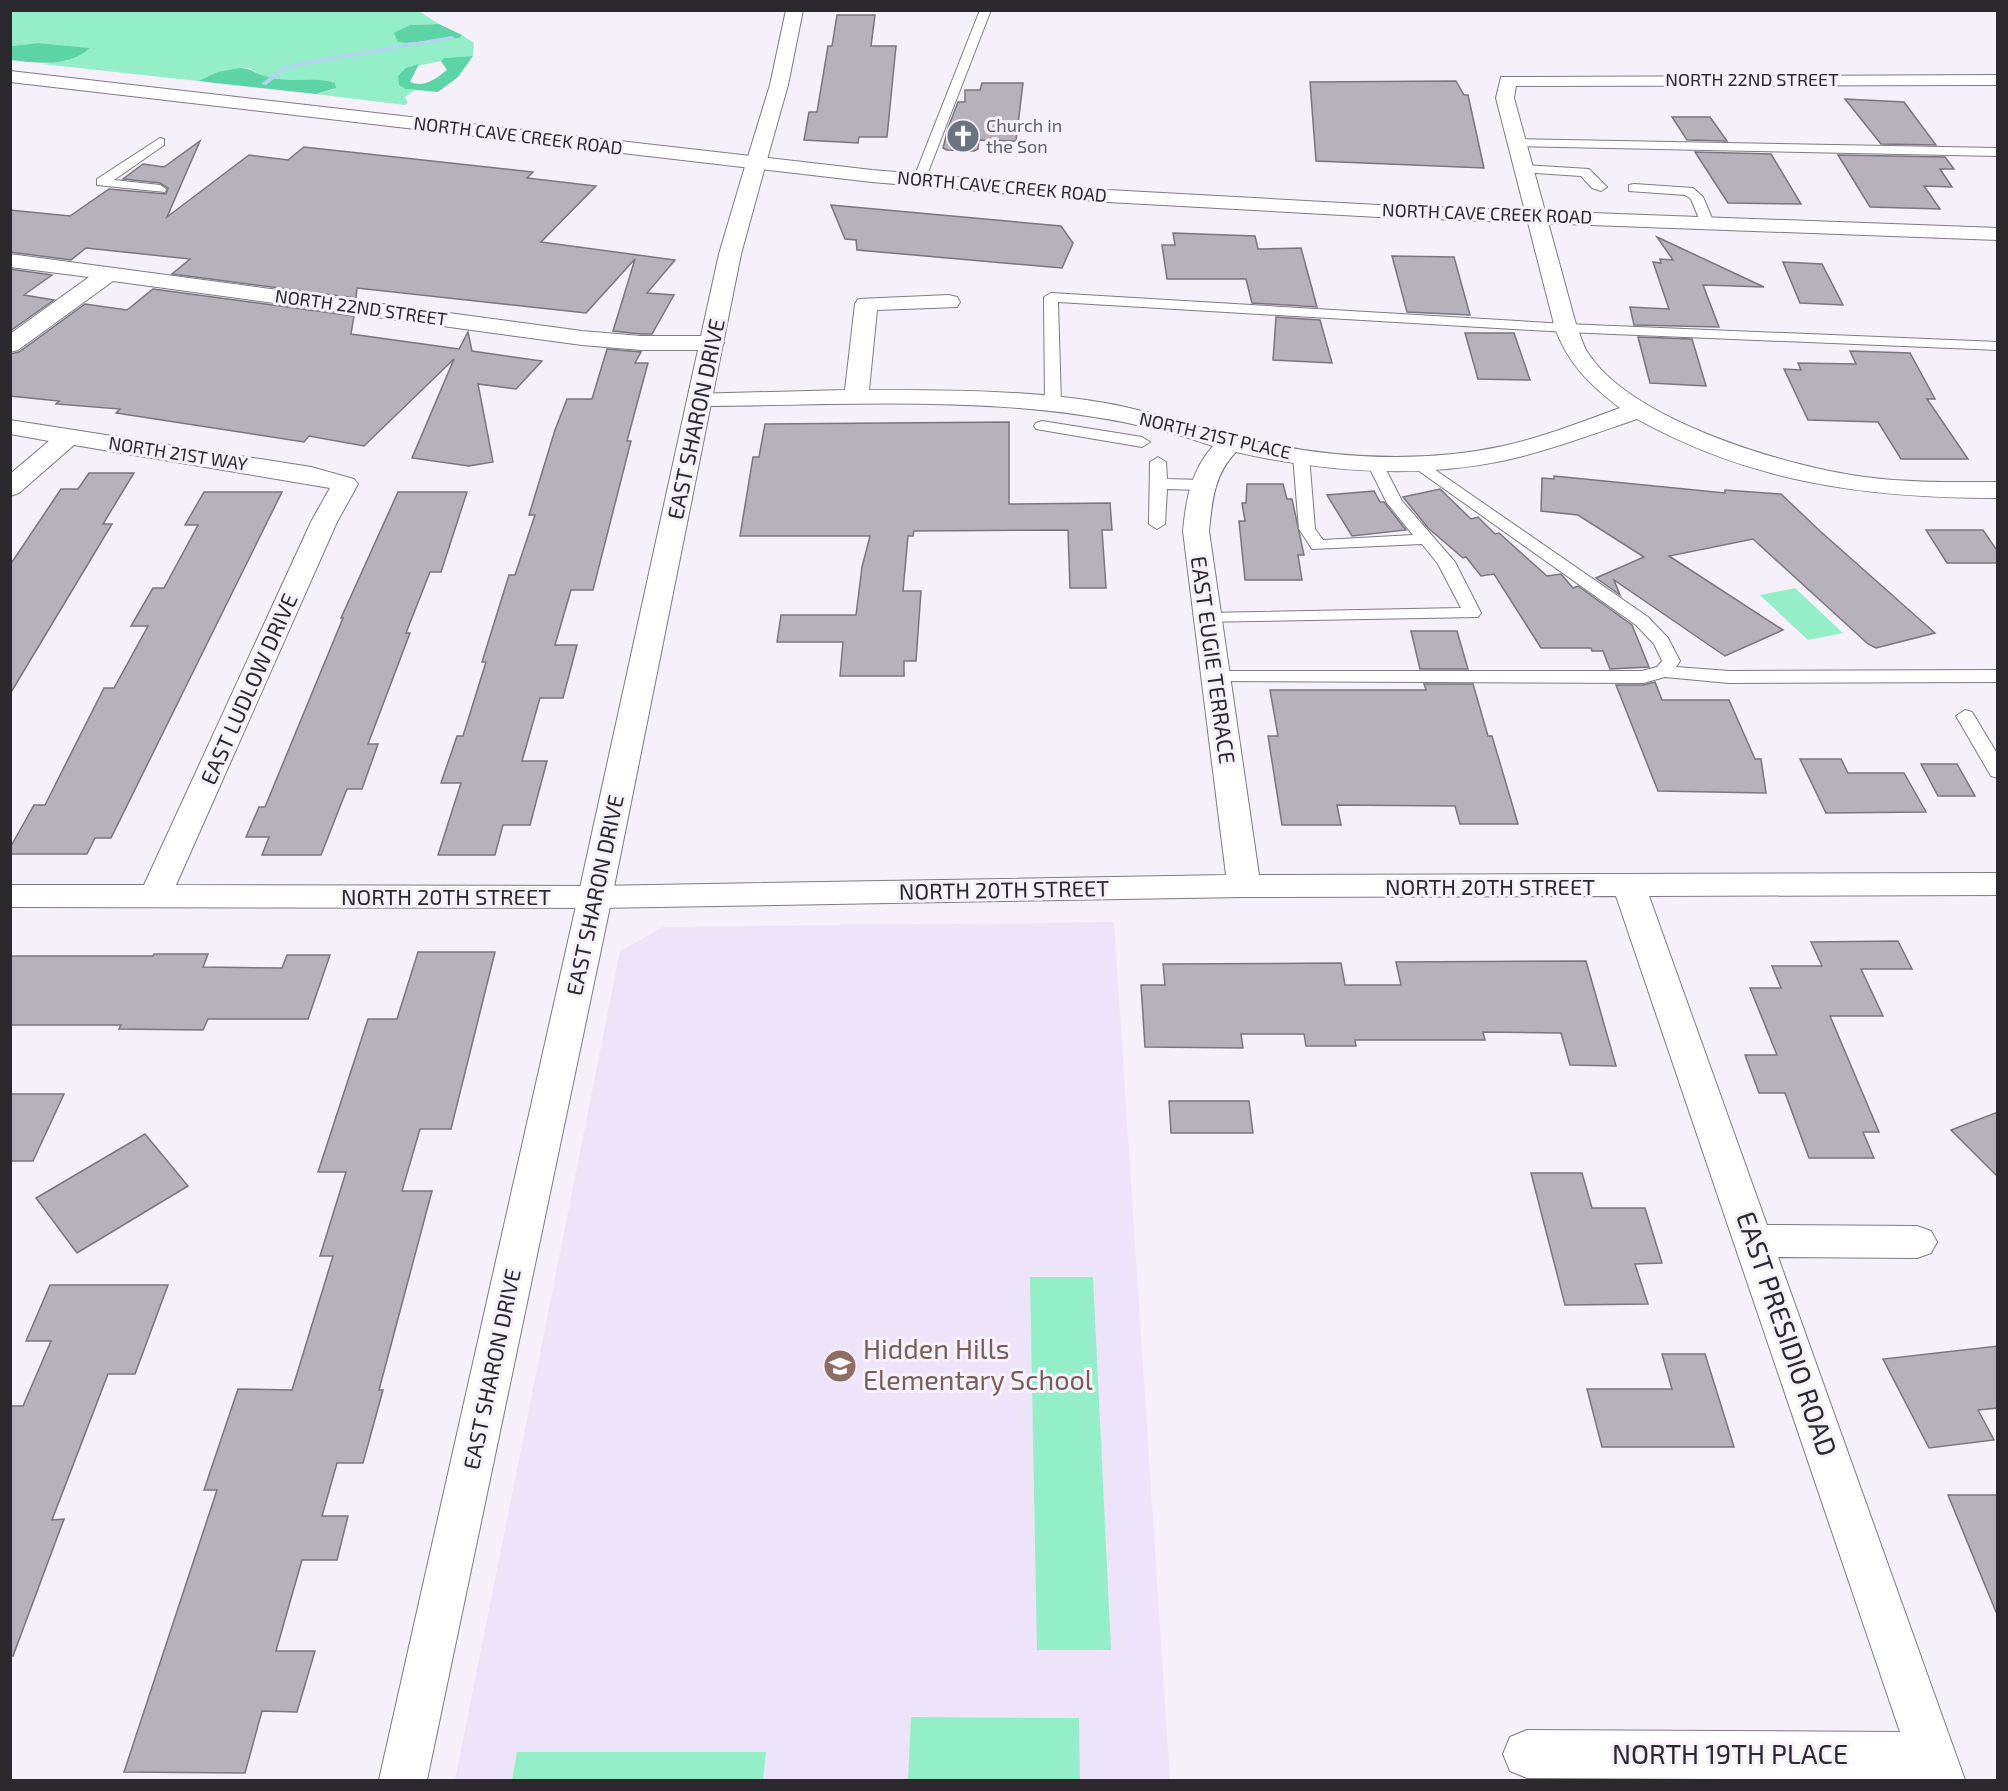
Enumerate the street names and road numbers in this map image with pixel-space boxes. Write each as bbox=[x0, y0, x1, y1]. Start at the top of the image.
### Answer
street label: NORTH 22ND STREET bbox=[1665, 68, 1839, 90]
street label: NORTH CAVE CREEK ROAD bbox=[412, 111, 624, 159]
street label: NORTH CAVE CREEK ROAD bbox=[896, 166, 1108, 206]
street label: NORTH CAVE CREEK ROAD bbox=[1382, 198, 1592, 228]
street label: NORTH 22ND STREET bbox=[274, 284, 449, 330]
street label: EAST SHARON DRIVE bbox=[661, 316, 729, 522]
street label: NORTH 21ST PLACE bbox=[1137, 407, 1293, 463]
street label: NORTH 21ST WAY bbox=[107, 431, 250, 475]
street label: EAST EUGIE TERRACE bbox=[1187, 554, 1241, 765]
street label: EAST LUDLOW DRIVE bbox=[194, 589, 302, 788]
street label: EAST SHARON DRIVE bbox=[560, 792, 628, 998]
street label: NORTH 20TH STREET bbox=[1385, 873, 1595, 899]
street label: NORTH 20TH STREET bbox=[899, 874, 1109, 904]
street label: NORTH 20TH STREET bbox=[341, 883, 551, 909]
street label: EAST PRESIDIO ROAD bbox=[1731, 1207, 1845, 1460]
street label: EAST SHARON DRIVE bbox=[457, 1266, 525, 1472]
street label: NORTH 19TH PLACE bbox=[1612, 1737, 1848, 1769]

